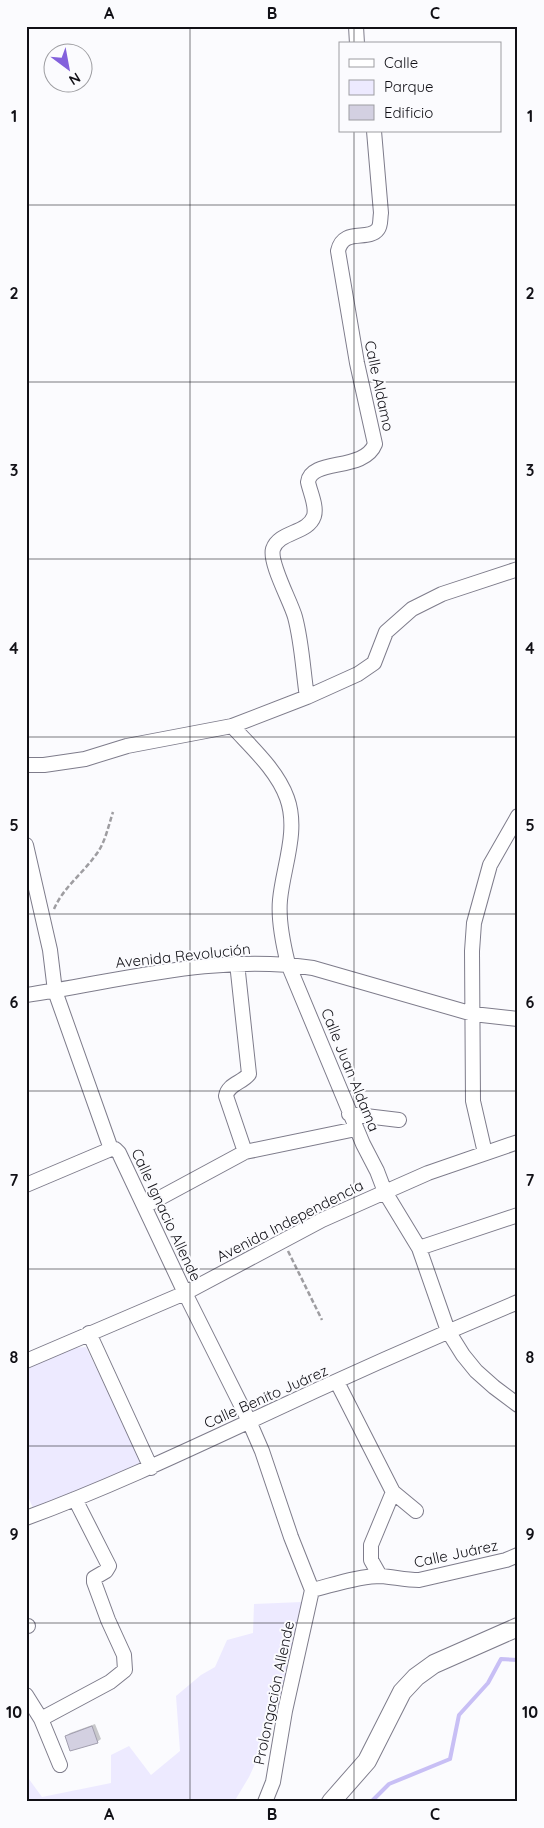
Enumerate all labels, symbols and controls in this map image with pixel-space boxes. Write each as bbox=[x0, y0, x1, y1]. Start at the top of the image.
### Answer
text: A bbox=[104, 3, 115, 23]
text: B bbox=[267, 3, 277, 23]
text: C bbox=[430, 3, 440, 23]
north arrow bbox=[42, 42, 92, 92]
legend bbox=[339, 42, 502, 132]
text: Calle bbox=[384, 53, 418, 72]
text: N bbox=[66, 69, 84, 89]
text: Parque bbox=[384, 77, 434, 96]
text: Edificio bbox=[384, 103, 433, 122]
text: 1 bbox=[11, 106, 17, 126]
text: 1 bbox=[527, 106, 533, 126]
text: 2 bbox=[9, 283, 19, 303]
text: 2 bbox=[525, 283, 535, 303]
street label: Calle Aldamo bbox=[361, 339, 398, 433]
text: 3 bbox=[10, 460, 18, 480]
text: 3 bbox=[526, 460, 534, 480]
text: 4 bbox=[9, 638, 19, 658]
text: 4 bbox=[525, 638, 535, 658]
text: 5 bbox=[9, 815, 19, 835]
text: 5 bbox=[525, 815, 535, 835]
street label: Avenida Revolución bbox=[114, 939, 251, 972]
text: 6 bbox=[10, 992, 19, 1012]
text: 6 bbox=[526, 992, 535, 1012]
street label: Calle Juan Aldama bbox=[317, 1005, 384, 1134]
street label: Calle Ignacio Allende bbox=[127, 1145, 206, 1284]
text: 7 bbox=[10, 1170, 19, 1190]
text: 7 bbox=[526, 1170, 535, 1190]
street label: Avenida Independencia bbox=[213, 1175, 366, 1266]
text: 8 bbox=[10, 1347, 19, 1367]
text: 8 bbox=[526, 1347, 535, 1367]
street label: Calle Benito Juárez bbox=[201, 1361, 331, 1432]
text: 9 bbox=[9, 1524, 19, 1544]
text: 9 bbox=[525, 1524, 535, 1544]
street label: Calle Juárez bbox=[412, 1535, 500, 1572]
street label: Prolongación Allende bbox=[249, 1619, 298, 1767]
text: 10 bbox=[6, 1702, 22, 1722]
text: 10 bbox=[522, 1702, 538, 1722]
text: A bbox=[104, 1804, 115, 1824]
text: B bbox=[267, 1804, 277, 1824]
text: C bbox=[430, 1804, 440, 1824]

